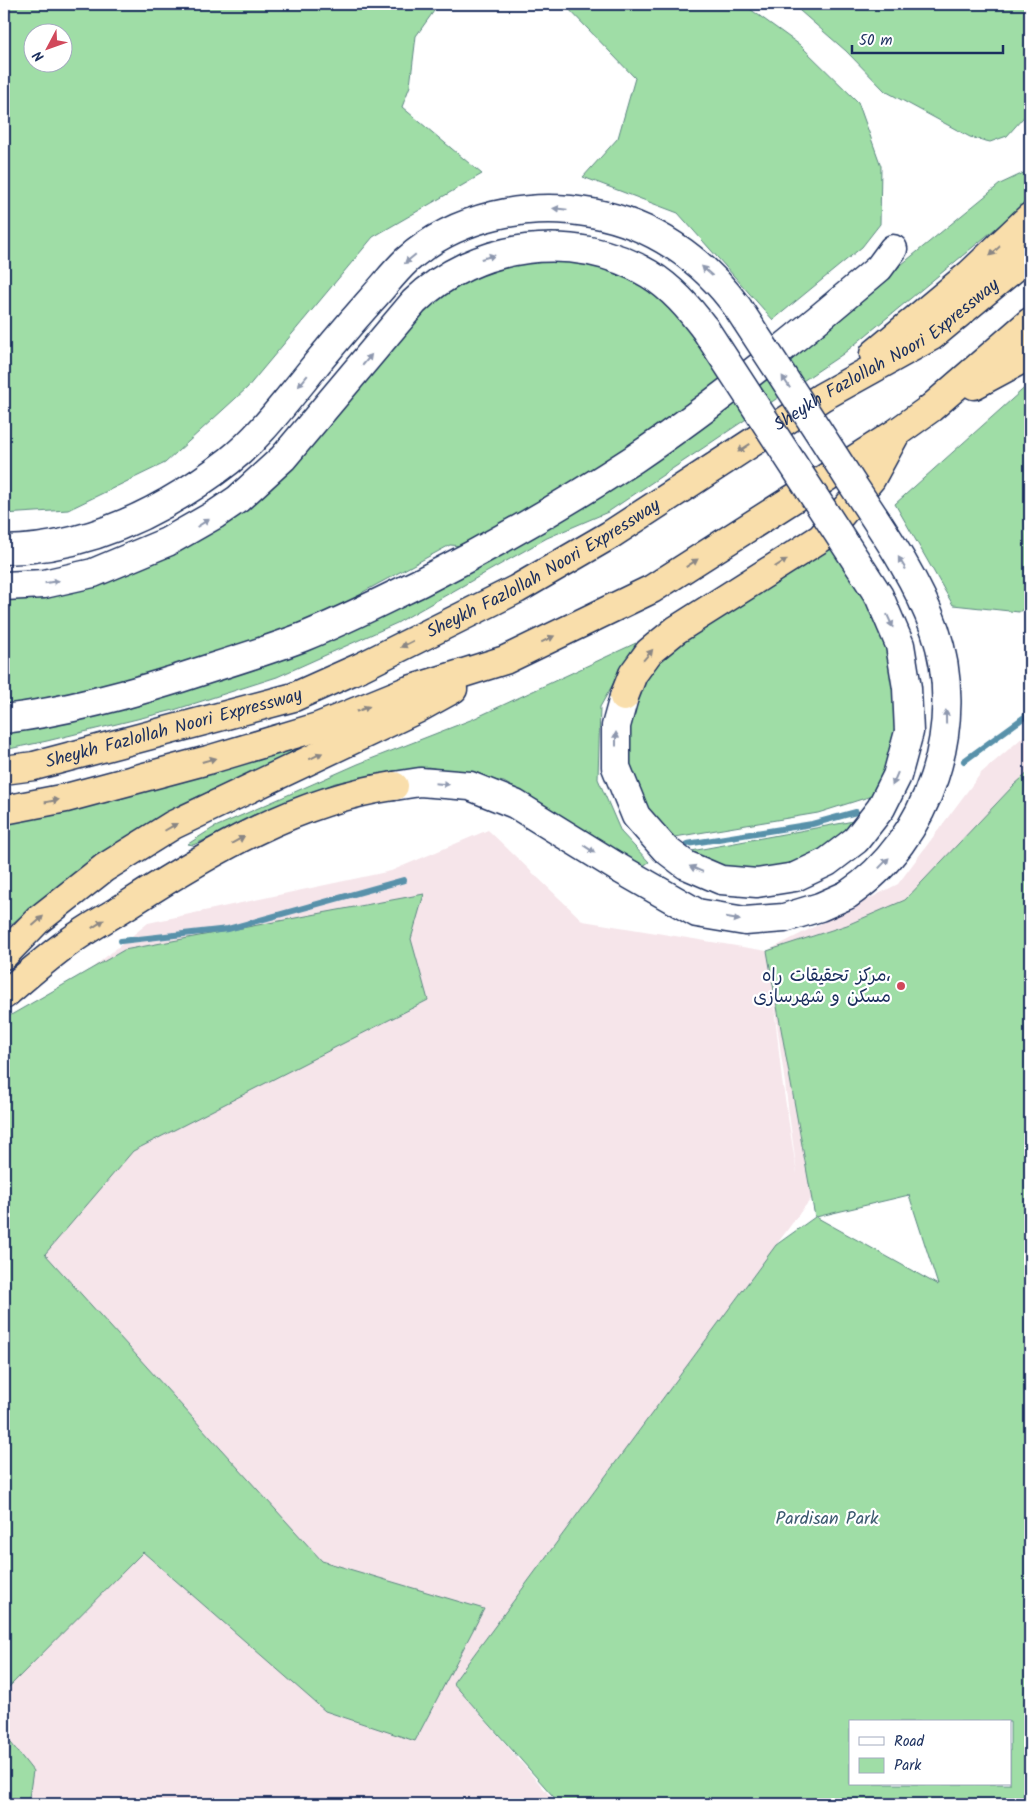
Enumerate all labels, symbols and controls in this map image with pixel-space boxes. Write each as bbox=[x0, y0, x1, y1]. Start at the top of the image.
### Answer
north arrow bbox=[22, 22, 72, 72]
scale bar bbox=[852, 22, 1003, 54]
text: 50 m bbox=[859, 29, 893, 53]
text: N bbox=[28, 45, 50, 66]
one-way arrow bbox=[552, 205, 568, 213]
one-way arrow bbox=[989, 245, 1001, 257]
one-way arrow bbox=[403, 253, 416, 264]
one-way arrow bbox=[480, 253, 495, 261]
one-way arrow bbox=[701, 265, 713, 277]
street label: Sheykh Fazlollah Noori Expressway bbox=[768, 271, 1006, 439]
one-way arrow bbox=[361, 355, 373, 367]
one-way arrow bbox=[297, 374, 308, 387]
one-way arrow bbox=[781, 375, 791, 388]
one-way arrow bbox=[737, 443, 750, 453]
street label: Sheykh Fazlollah Noori Expressway bbox=[421, 491, 667, 646]
one-way arrow bbox=[196, 519, 209, 528]
one-way arrow bbox=[898, 556, 907, 569]
one-way arrow bbox=[685, 558, 698, 568]
one-way arrow bbox=[775, 558, 788, 567]
one-way arrow bbox=[45, 578, 61, 586]
one-way arrow bbox=[886, 614, 894, 628]
one-way arrow bbox=[541, 635, 556, 643]
one-way arrow bbox=[400, 640, 414, 648]
one-way arrow bbox=[642, 650, 654, 662]
street label: Sheykh Fazlollah Noori Expressway bbox=[42, 680, 308, 777]
one-way arrow bbox=[356, 704, 370, 712]
one-way arrow bbox=[941, 708, 949, 724]
one-way arrow bbox=[612, 731, 620, 747]
one-way arrow bbox=[309, 752, 324, 760]
one-way arrow bbox=[201, 755, 216, 763]
one-way arrow bbox=[890, 772, 898, 786]
one-way arrow bbox=[435, 780, 451, 788]
one-way arrow bbox=[44, 796, 60, 804]
one-way arrow bbox=[164, 823, 177, 832]
one-way arrow bbox=[230, 836, 245, 844]
one-way arrow bbox=[582, 844, 595, 853]
one-way arrow bbox=[878, 858, 890, 870]
one-way arrow bbox=[689, 865, 704, 873]
one-way arrow bbox=[32, 915, 44, 927]
one-way arrow bbox=[726, 915, 742, 923]
one-way arrow bbox=[92, 919, 105, 928]
place label: مرکز تحقیقات راه، مسکن و شهرسازی bbox=[753, 962, 891, 1012]
marker: مرکز تحقیقات راه، مسکن و شهرسازی bbox=[895, 980, 907, 992]
park label: Pardisan Park bbox=[776, 1505, 879, 1534]
legend bbox=[849, 1720, 1012, 1786]
text: Road bbox=[894, 1730, 925, 1754]
text: Park bbox=[894, 1754, 922, 1778]

